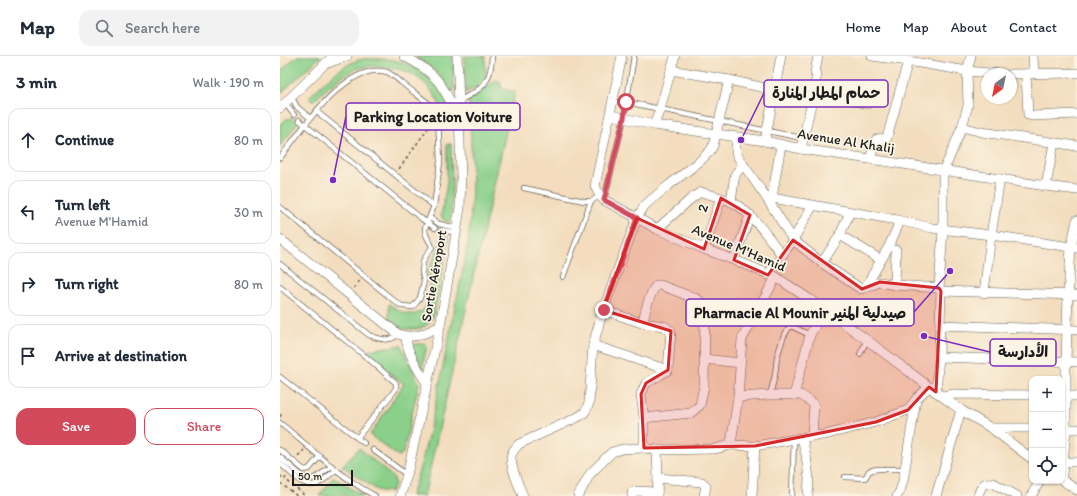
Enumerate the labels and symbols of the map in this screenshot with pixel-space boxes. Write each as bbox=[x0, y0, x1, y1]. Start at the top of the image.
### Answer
north arrow bbox=[981, 68, 1017, 104]
callout: حمام المطار المنارة bbox=[764, 80, 888, 107]
text: حمام المطار المنارة bbox=[772, 84, 880, 104]
route start bbox=[617, 93, 635, 111]
callout: Parking Location Voiture bbox=[346, 103, 520, 130]
text: Parking Location Voiture bbox=[354, 108, 512, 127]
street label: Avenue Al Khalij bbox=[796, 125, 896, 157]
street label: 2 bbox=[694, 201, 712, 214]
street label: Avenue M'Hamid bbox=[689, 221, 789, 276]
street label: Sortie Aéroport bbox=[418, 229, 450, 323]
callout: Pharmacie Al Mounir صيدلية المنير bbox=[686, 299, 914, 326]
route end bbox=[595, 301, 613, 319]
text: Pharmacie Al Mounir صيدلية المنير bbox=[694, 304, 906, 322]
callout: الأدارسة bbox=[990, 339, 1056, 366]
text: الأدارسة bbox=[998, 341, 1048, 361]
scale bar bbox=[292, 468, 353, 487]

